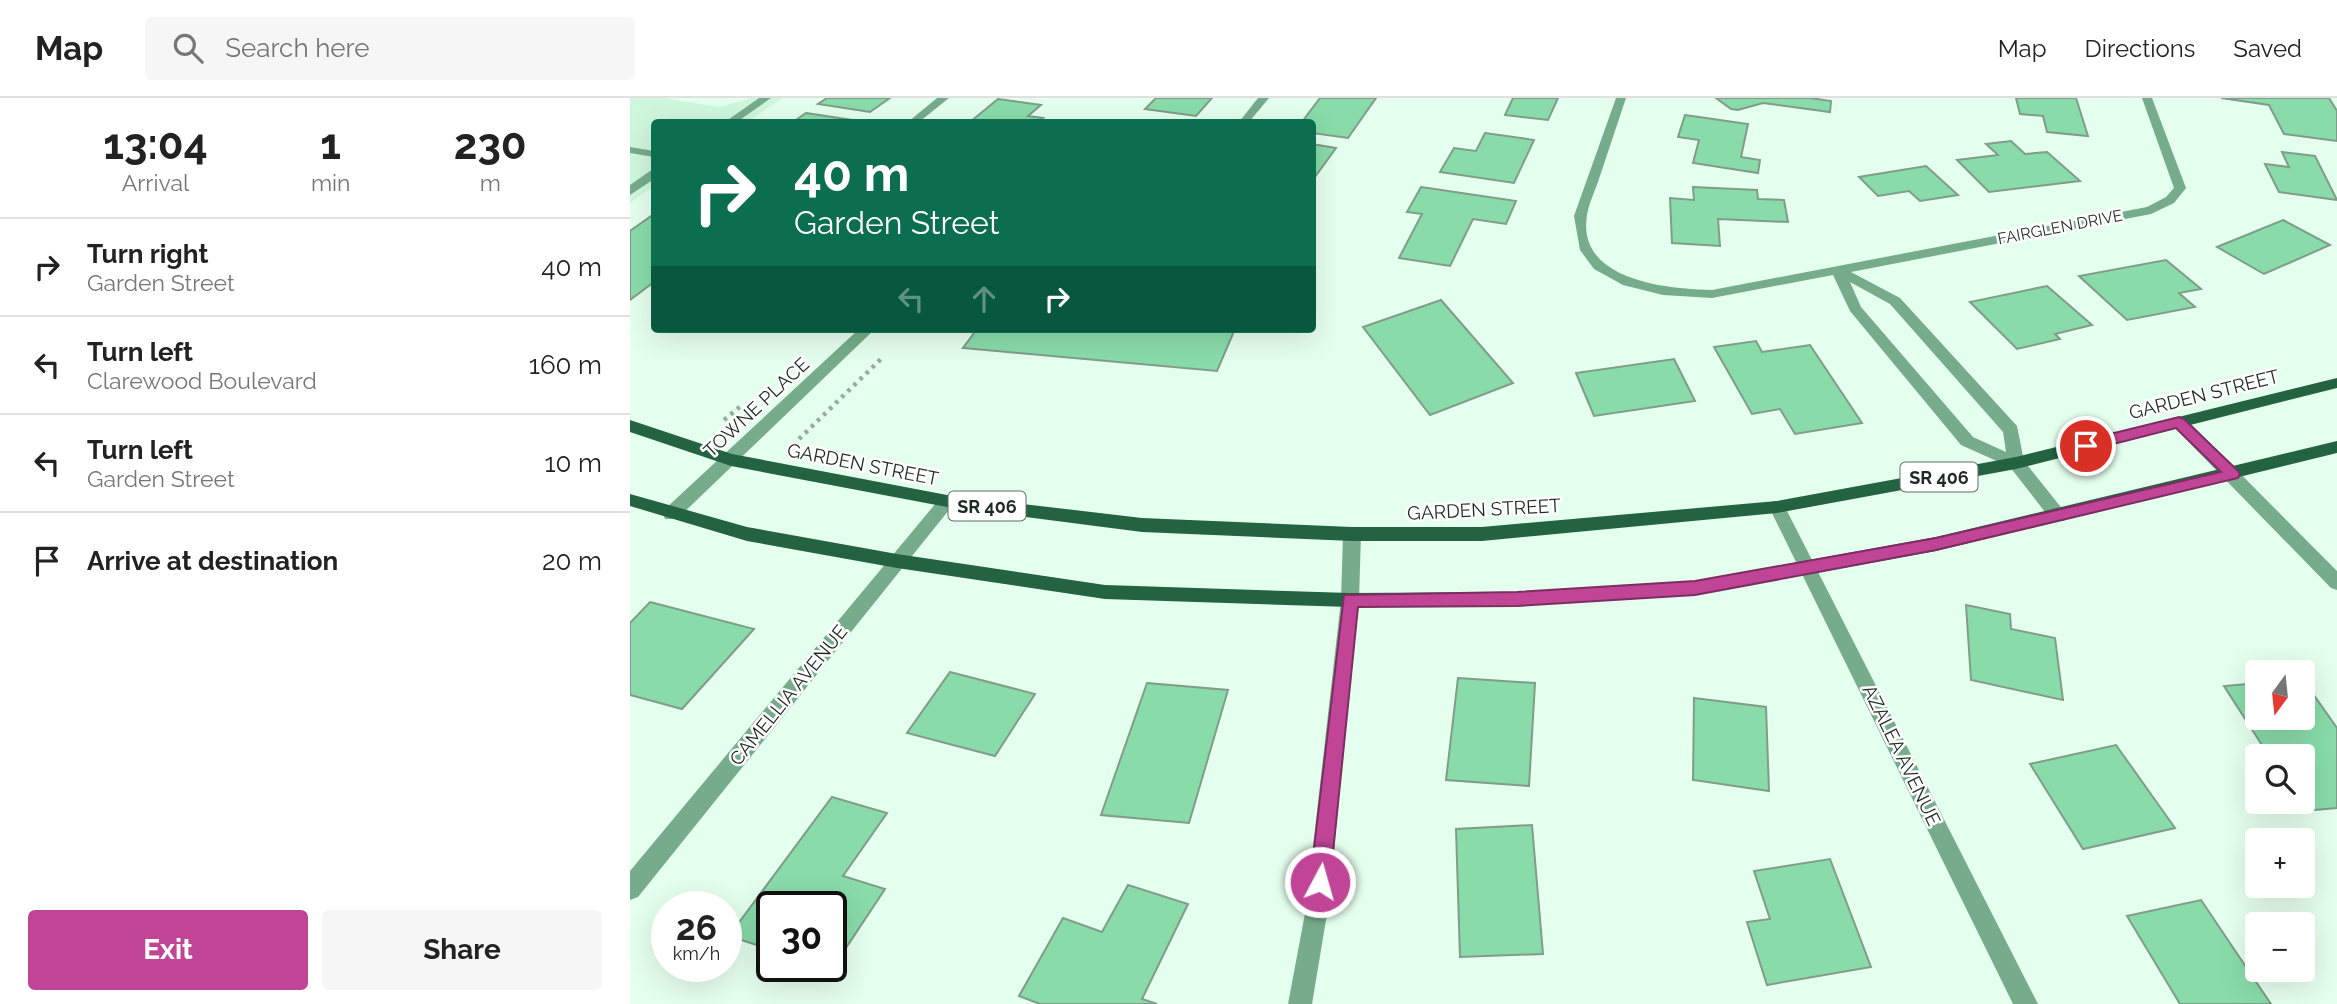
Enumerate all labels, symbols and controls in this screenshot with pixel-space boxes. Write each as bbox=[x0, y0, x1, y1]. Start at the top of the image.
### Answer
search box bbox=[145, 17, 635, 80]
text: Map bbox=[35, 29, 103, 68]
icon: search bbox=[169, 29, 207, 67]
text: Search here bbox=[225, 33, 370, 63]
text: Map bbox=[1998, 34, 2047, 63]
text: Directions bbox=[2085, 34, 2195, 63]
text: Saved bbox=[2233, 34, 2302, 63]
text: 13:04 bbox=[103, 120, 208, 169]
text: 1 bbox=[320, 120, 341, 169]
text: 230 bbox=[454, 120, 527, 169]
text: 40 m bbox=[794, 145, 909, 202]
icon: right bbox=[679, 147, 770, 238]
text: Arrival bbox=[122, 169, 189, 196]
text: min bbox=[311, 169, 350, 196]
text: m bbox=[480, 169, 501, 196]
text: Garden Street bbox=[794, 204, 999, 241]
street label: FAIRGLEN DRIVE bbox=[1996, 206, 2124, 248]
text: Turn right bbox=[87, 239, 208, 269]
icon: right bbox=[28, 248, 66, 286]
text: 40 m bbox=[541, 252, 602, 282]
text: Garden Street bbox=[87, 269, 235, 296]
icon: left bbox=[892, 280, 930, 318]
icon: ahead bbox=[965, 280, 1003, 318]
icon: right bbox=[1038, 280, 1076, 318]
text: Turn left bbox=[87, 337, 193, 367]
icon: left bbox=[28, 346, 66, 384]
text: 160 m bbox=[529, 350, 602, 380]
street label: TOWNE PLACE bbox=[699, 353, 813, 461]
street label: GARDEN STREET bbox=[2127, 365, 2282, 423]
text: Clarewood Boulevard bbox=[87, 367, 317, 394]
pin bbox=[2056, 416, 2116, 476]
icon: arrive bbox=[2067, 427, 2105, 465]
text: Turn left bbox=[87, 435, 193, 465]
street label: GARDEN STREET bbox=[785, 439, 941, 490]
icon: left bbox=[28, 444, 66, 482]
text: 10 m bbox=[544, 448, 602, 478]
road number: SR 406 bbox=[1900, 463, 1978, 492]
text: Garden Street bbox=[87, 465, 235, 492]
road number: SR 406 bbox=[948, 492, 1026, 520]
street label: GARDEN STREET bbox=[1407, 494, 1562, 524]
icon: arrive bbox=[28, 542, 66, 580]
text: Arrive at destination bbox=[87, 546, 338, 576]
text: 20 m bbox=[542, 546, 602, 576]
street label: CAMELLIA AVENUE bbox=[725, 620, 851, 770]
north arrow bbox=[2245, 660, 2315, 730]
map controls bbox=[2245, 660, 2315, 982]
street label: AZALEA AVENUE bbox=[1858, 681, 1946, 829]
button: search bbox=[2245, 744, 2315, 814]
button: + bbox=[2245, 828, 2315, 898]
position arrow bbox=[1283, 845, 1357, 919]
speed limit sign: 30 bbox=[756, 891, 847, 982]
text: 26 bbox=[676, 907, 717, 948]
button: Exit bbox=[28, 910, 308, 990]
button: Share bbox=[322, 910, 602, 990]
button: − bbox=[2245, 912, 2315, 982]
text: km/h bbox=[673, 943, 720, 964]

